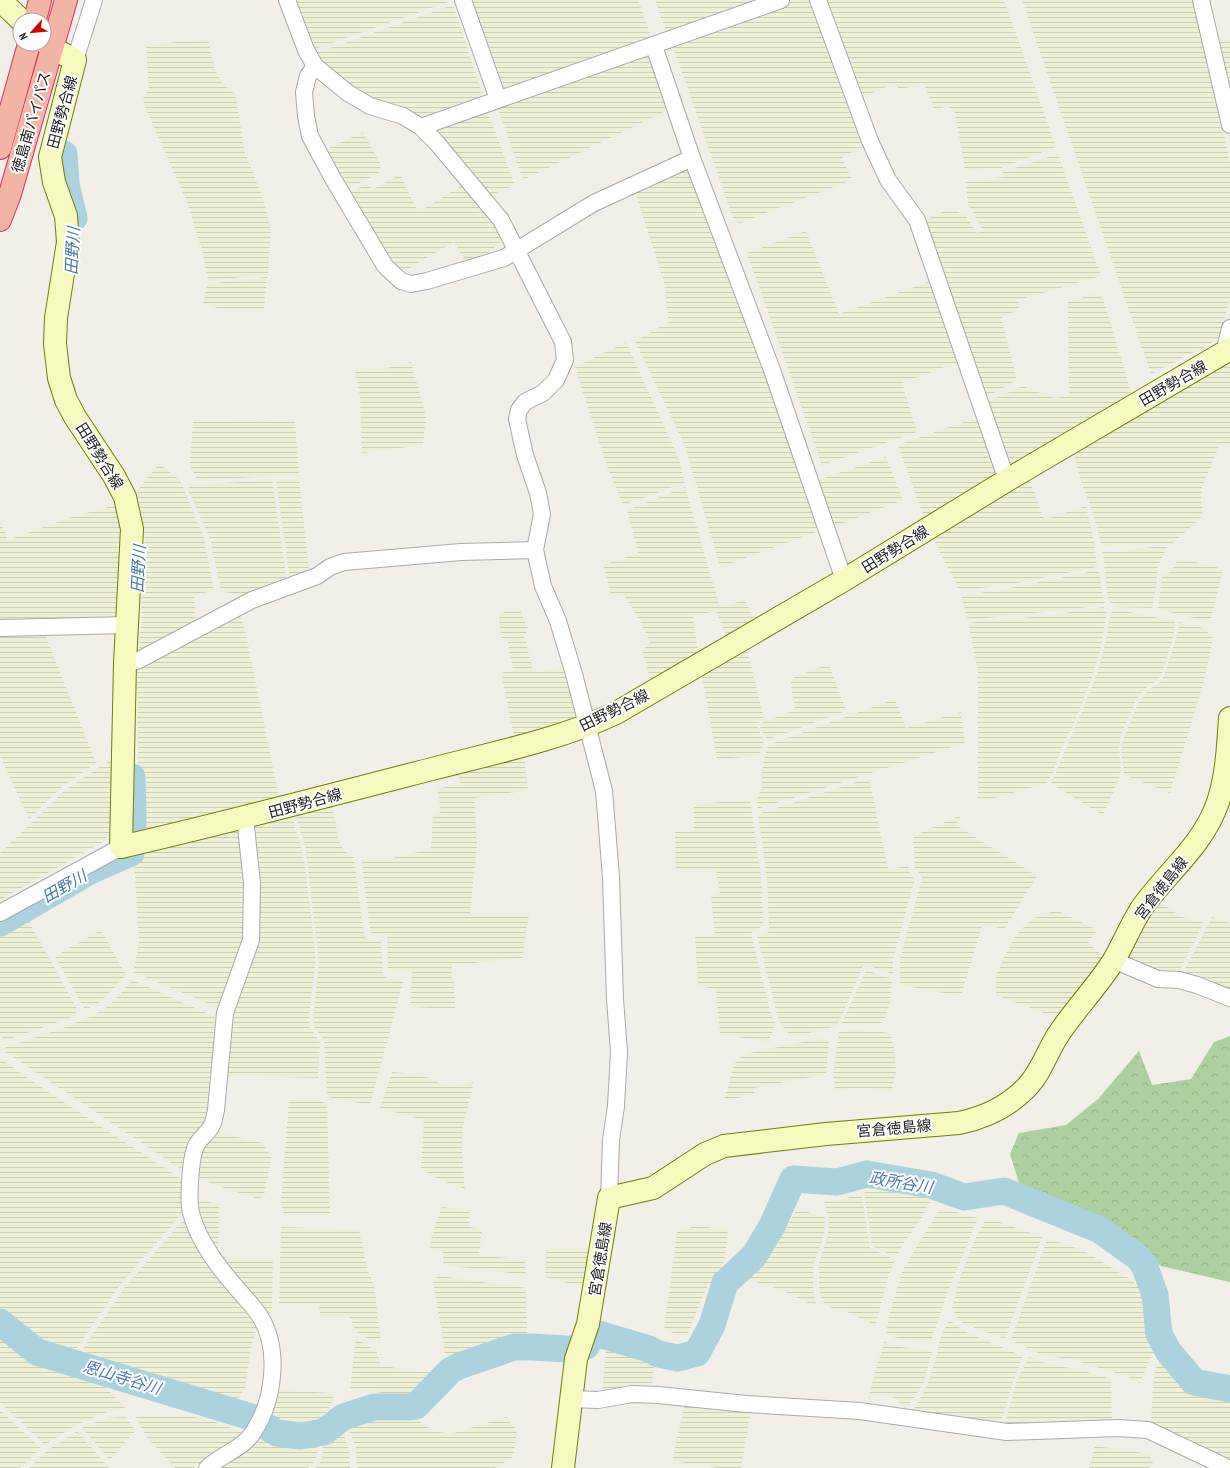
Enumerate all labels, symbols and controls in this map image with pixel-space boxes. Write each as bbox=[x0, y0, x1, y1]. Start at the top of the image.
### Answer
north arrow bbox=[12, 12, 52, 52]
text: N bbox=[15, 31, 31, 42]
street label: 徳島南バイパス bbox=[7, 69, 55, 175]
street label: 田野勢合線 bbox=[43, 73, 81, 151]
water label: 田野川 bbox=[61, 225, 83, 275]
street label: 田野勢合線 bbox=[1136, 356, 1210, 410]
street label: 田野勢合線 bbox=[72, 419, 128, 493]
street label: 田野勢合線 bbox=[858, 521, 932, 577]
water label: 田野川 bbox=[127, 543, 149, 593]
street label: 田野勢合線 bbox=[576, 685, 652, 735]
street label: 田野勢合線 bbox=[266, 784, 344, 822]
street label: 宮倉徳島線 bbox=[1130, 853, 1192, 923]
water label: 田野川 bbox=[38, 864, 92, 907]
street label: 宮倉徳島線 bbox=[856, 1115, 932, 1141]
water label: 政所谷川 bbox=[868, 1167, 936, 1197]
street label: 宮倉徳島線 bbox=[585, 1220, 615, 1298]
water label: 恩山寺谷川 bbox=[81, 1356, 165, 1399]

